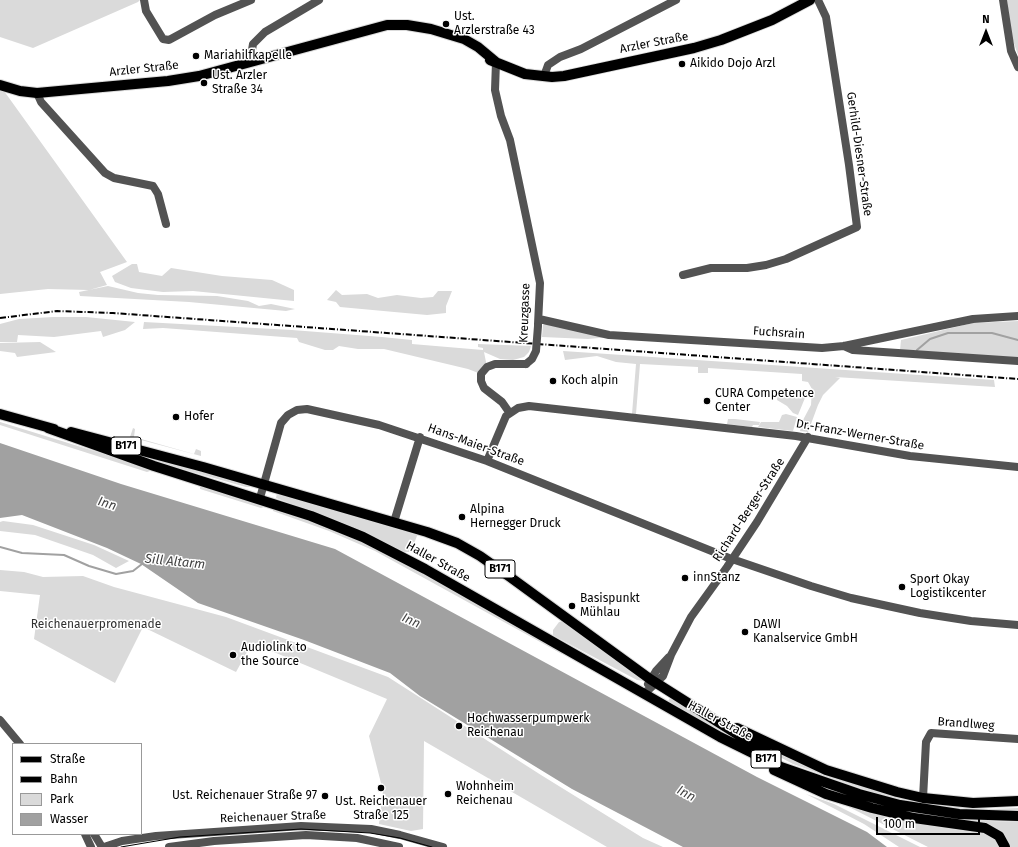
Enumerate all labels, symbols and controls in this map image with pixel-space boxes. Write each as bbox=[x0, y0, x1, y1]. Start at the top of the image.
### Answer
place label: Ust. Arzlerstraße 43 bbox=[454, 10, 535, 38]
north arrow bbox=[966, 12, 1006, 52]
text: N bbox=[982, 13, 990, 26]
marker: Ust. Arzlerstraße 43 bbox=[441, 19, 451, 29]
street label: Arzler Straße bbox=[618, 29, 690, 57]
place label: Mariahilfkapelle bbox=[204, 49, 292, 63]
marker: Mariahilfkapelle bbox=[191, 51, 201, 61]
place label: Aikido Dojo Arzl bbox=[690, 57, 776, 71]
street label: Arzler Straße bbox=[109, 58, 179, 80]
marker: Aikido Dojo Arzl bbox=[677, 59, 687, 69]
place label: Ust. Arzler Straße 34 bbox=[212, 69, 267, 97]
marker: Ust. Arzler Straße 34 bbox=[199, 78, 209, 88]
street label: Gerhild-Diesner-Straße bbox=[843, 91, 875, 217]
street label: Kreuzgasse bbox=[517, 283, 533, 343]
street label: Fuchsrain bbox=[753, 324, 805, 342]
place label: Koch alpin bbox=[561, 374, 618, 388]
marker: Koch alpin bbox=[548, 376, 558, 386]
place label: CURA Competence Center bbox=[715, 387, 814, 415]
marker: CURA Competence Center bbox=[702, 396, 712, 406]
place label: Hofer bbox=[184, 410, 214, 424]
marker: Hofer bbox=[171, 412, 181, 422]
street label: Dr.-Franz-Werner-Straße bbox=[795, 417, 925, 453]
street label: Hans-Maier-Straße bbox=[426, 421, 526, 469]
road number: B171 bbox=[111, 437, 141, 455]
street label: Richard-Berger-Straße bbox=[710, 455, 788, 565]
water label: Inn bbox=[96, 494, 118, 514]
place label: Alpina Hernegger Druck bbox=[470, 503, 561, 531]
marker: Alpina Hernegger Druck bbox=[457, 512, 467, 522]
street label: Haller Straße bbox=[403, 538, 473, 586]
water label: Sill Altarm bbox=[144, 551, 206, 573]
road number: B171 bbox=[485, 560, 515, 578]
place label: innStanz bbox=[693, 571, 740, 585]
marker: innStanz bbox=[680, 573, 690, 583]
place label: Sport Okay Logistikcenter bbox=[910, 573, 986, 601]
marker: Sport Okay Logistikcenter bbox=[897, 582, 907, 592]
place label: Basispunkt Mühlau bbox=[580, 592, 640, 620]
marker: Basispunkt Mühlau bbox=[567, 601, 577, 611]
water label: Inn bbox=[399, 610, 423, 632]
park label: Reichenauerpromenade bbox=[31, 618, 161, 632]
place label: DAWI Kanalservice GmbH bbox=[753, 618, 858, 646]
marker: DAWI Kanalservice GmbH bbox=[740, 627, 750, 637]
place label: Audiolink to the Source bbox=[241, 641, 307, 669]
marker: Audiolink to the Source bbox=[228, 650, 238, 660]
street label: Haller Straße bbox=[685, 698, 755, 744]
place label: Hochwasserpumpwerk Reichenau bbox=[467, 712, 590, 740]
street label: Brandlweg bbox=[937, 715, 995, 733]
marker: Hochwasserpumpwerk Reichenau bbox=[454, 721, 464, 731]
legend bbox=[12, 743, 142, 835]
road number: B171 bbox=[751, 750, 781, 768]
text: Straße bbox=[50, 752, 85, 766]
text: Bahn bbox=[50, 772, 78, 786]
place label: Wohnheim Reichenau bbox=[456, 780, 514, 808]
marker: Ust. Reichenauer Straße 125 bbox=[376, 783, 386, 793]
water label: Inn bbox=[674, 783, 698, 805]
place label: Ust. Reichenauer Straße 97 bbox=[172, 789, 317, 803]
marker: Wohnheim Reichenau bbox=[443, 789, 453, 799]
marker: Ust. Reichenauer Straße 97 bbox=[320, 791, 330, 801]
text: Park bbox=[50, 792, 74, 806]
place label: Ust. Reichenauer Straße 125 bbox=[335, 795, 427, 823]
street label: Reichenauer Straße bbox=[220, 808, 326, 826]
scale bar bbox=[878, 809, 982, 835]
text: Wasser bbox=[50, 812, 88, 826]
text: 100 m bbox=[883, 817, 915, 831]

